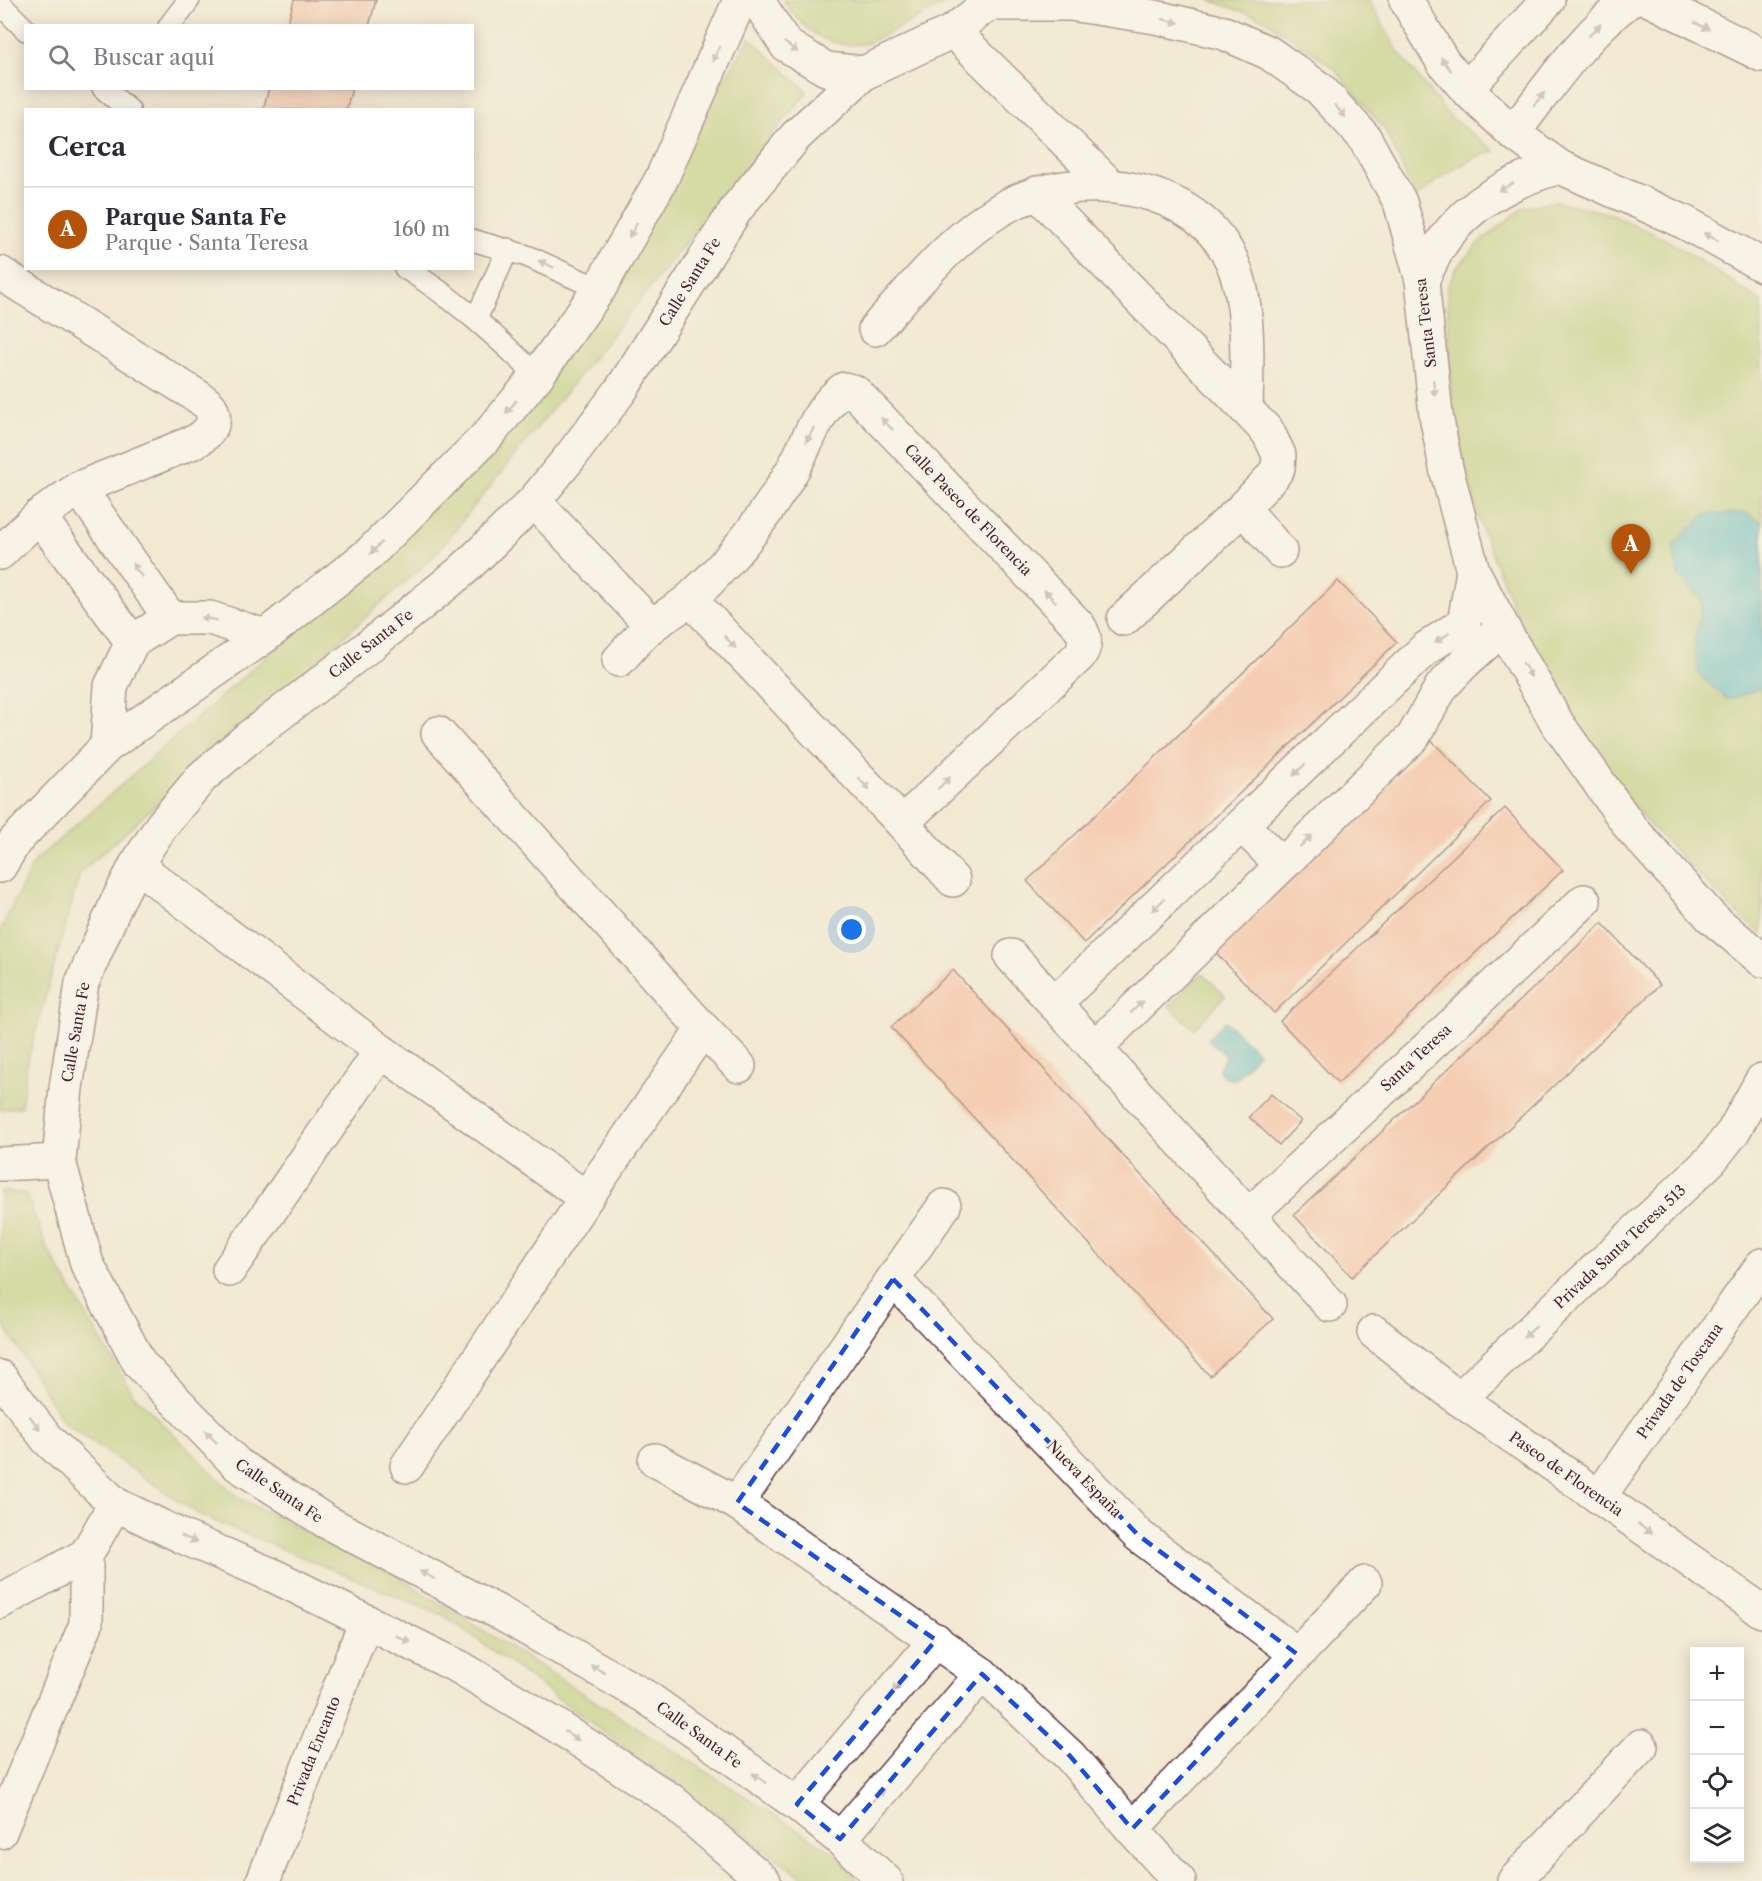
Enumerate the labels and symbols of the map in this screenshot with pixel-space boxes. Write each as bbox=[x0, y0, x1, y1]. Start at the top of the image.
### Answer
one-way arrow bbox=[1162, 16, 1181, 26]
one-way arrow bbox=[1694, 21, 1711, 31]
one-way arrow bbox=[1588, 23, 1602, 37]
one-way arrow bbox=[783, 41, 799, 53]
one-way arrow bbox=[711, 45, 721, 63]
one-way arrow bbox=[1440, 57, 1452, 72]
one-way arrow bbox=[1533, 91, 1546, 107]
one-way arrow bbox=[1333, 103, 1347, 118]
one-way arrow bbox=[1497, 182, 1514, 192]
one-way arrow bbox=[628, 222, 638, 239]
one-way arrow bbox=[1703, 231, 1719, 242]
street label: Calle Santa Fe bbox=[655, 234, 725, 330]
one-way arrow bbox=[537, 260, 554, 269]
street label: Santa Teresa bbox=[1411, 277, 1440, 369]
one-way arrow bbox=[1429, 379, 1438, 398]
one-way arrow bbox=[505, 399, 518, 414]
one-way arrow bbox=[880, 416, 894, 431]
one-way arrow bbox=[805, 427, 815, 444]
street label: Calle Paseo de Florencia bbox=[901, 440, 1036, 579]
pin: A bbox=[1612, 524, 1650, 574]
one-way arrow bbox=[369, 540, 383, 554]
one-way arrow bbox=[131, 562, 143, 577]
one-way arrow bbox=[1043, 588, 1057, 603]
street label: Calle Santa Fe bbox=[325, 605, 417, 682]
one-way arrow bbox=[200, 615, 219, 624]
one-way arrow bbox=[1434, 632, 1450, 643]
one-way arrow bbox=[723, 634, 737, 649]
one-way arrow bbox=[1521, 662, 1532, 678]
one-way arrow bbox=[1292, 762, 1306, 776]
one-way arrow bbox=[857, 776, 871, 791]
one-way arrow bbox=[937, 776, 952, 790]
one-way arrow bbox=[1298, 835, 1313, 848]
one-way arrow bbox=[1151, 897, 1165, 911]
your location bbox=[837, 915, 866, 944]
street label: Calle Santa Fe bbox=[57, 980, 94, 1084]
one-way arrow bbox=[1129, 1000, 1144, 1014]
street label: Santa Teresa bbox=[1376, 1020, 1455, 1095]
street label: Privada Santa Teresa 513 bbox=[1550, 1180, 1690, 1313]
street label: Privada de Toscana bbox=[1633, 1319, 1727, 1442]
one-way arrow bbox=[1522, 1325, 1537, 1339]
one-way arrow bbox=[29, 1416, 41, 1431]
street label: Paseo de Florencia bbox=[1506, 1427, 1627, 1520]
one-way arrow bbox=[204, 1431, 218, 1445]
street label: Nueva España bbox=[1043, 1436, 1126, 1521]
street label: Calle Santa Fe bbox=[232, 1454, 327, 1527]
one-way arrow bbox=[1636, 1523, 1652, 1535]
one-way arrow bbox=[180, 1534, 198, 1544]
one-way arrow bbox=[418, 1570, 435, 1580]
one-way arrow bbox=[395, 1635, 412, 1644]
one-way arrow bbox=[589, 1664, 606, 1674]
one-way arrow bbox=[892, 1677, 905, 1692]
street label: Privada Encanto bbox=[283, 1693, 344, 1808]
street label: Calle Santa Fe bbox=[653, 1697, 746, 1772]
one-way arrow bbox=[564, 1731, 580, 1742]
one-way arrow bbox=[752, 1772, 768, 1784]
one-way arrow bbox=[871, 1788, 884, 1803]

